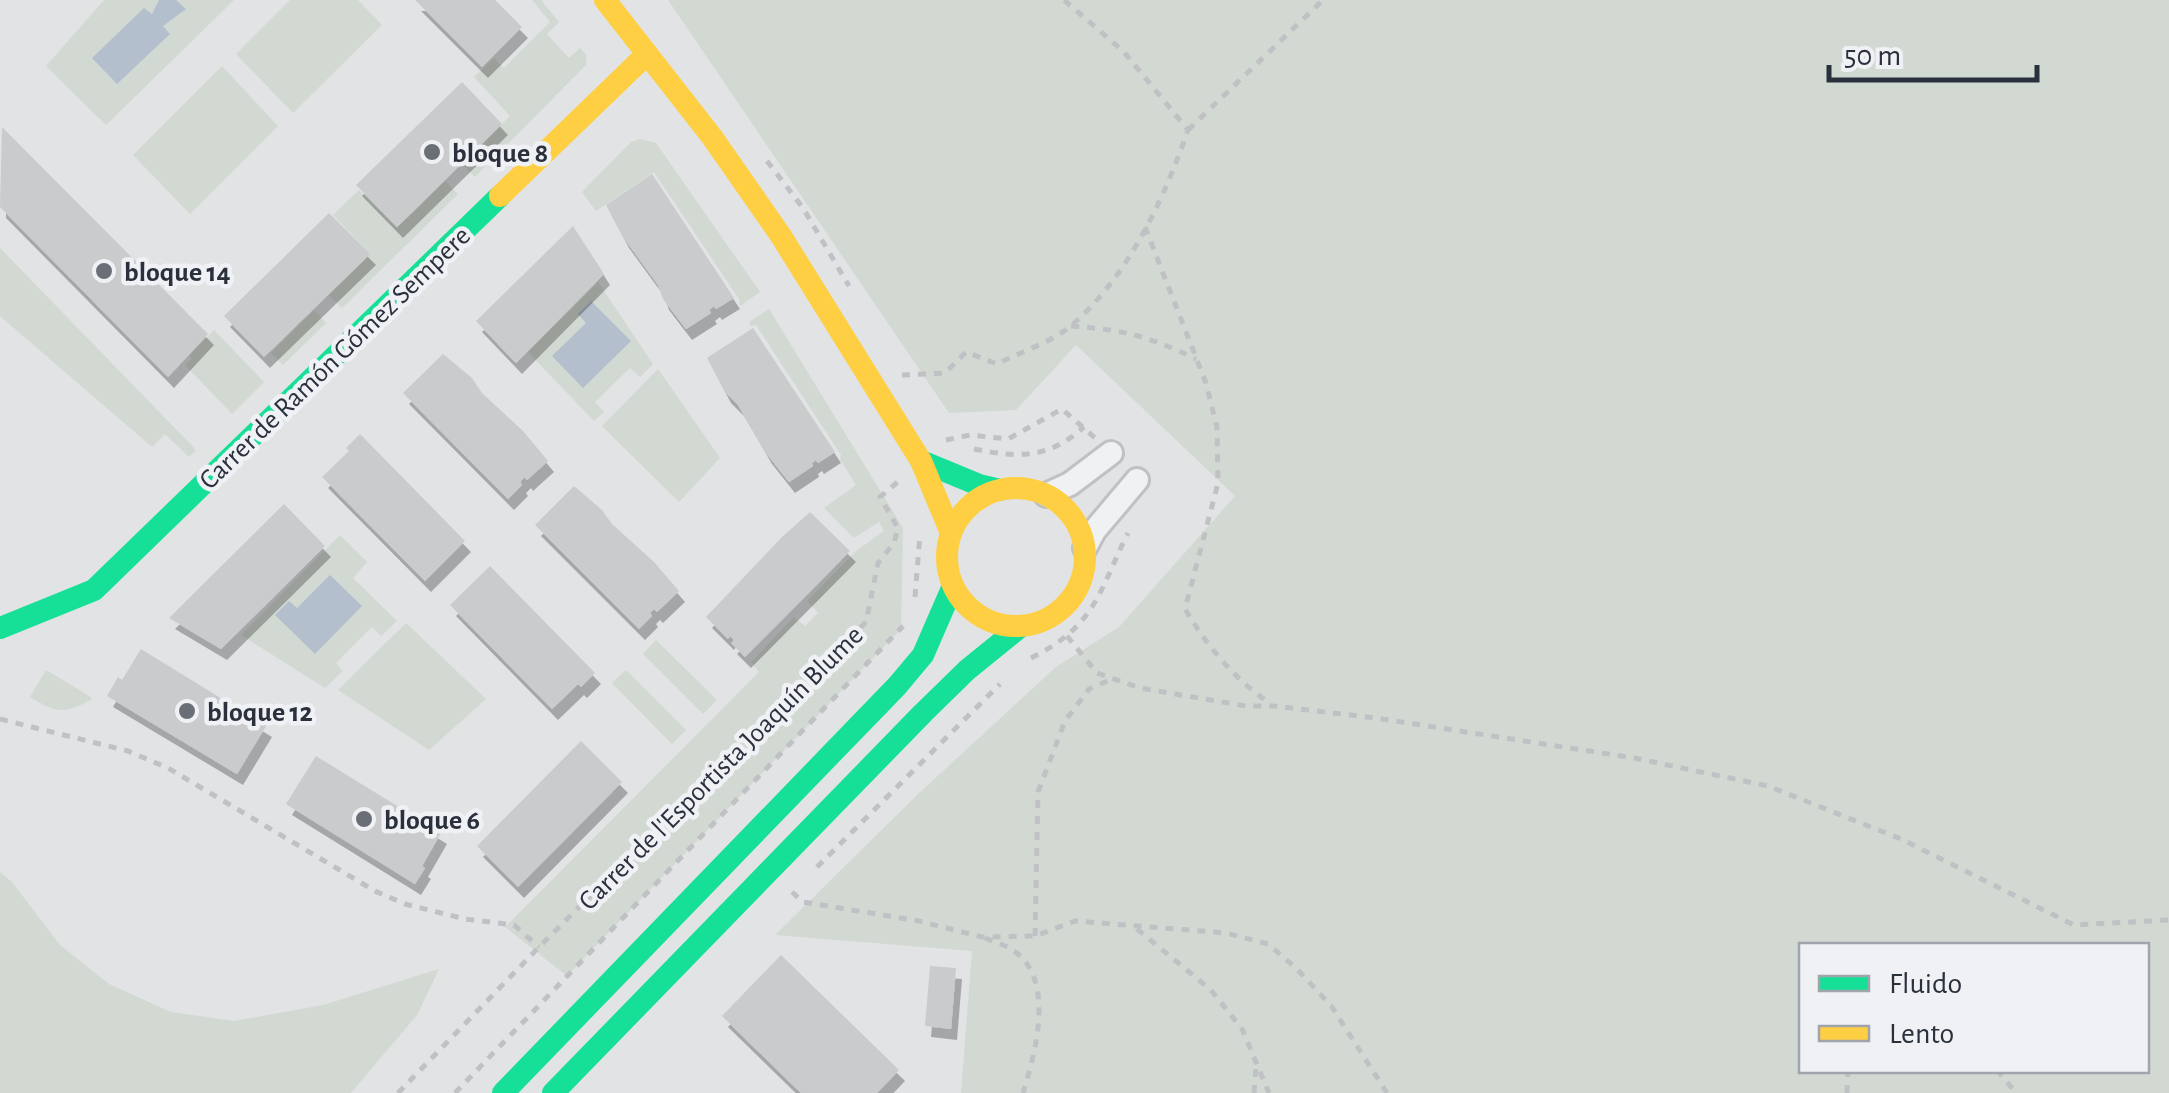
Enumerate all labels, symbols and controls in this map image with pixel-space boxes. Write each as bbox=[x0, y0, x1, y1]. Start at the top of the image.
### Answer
scale bar bbox=[1829, 20, 2036, 82]
text: 50 m bbox=[1844, 41, 1901, 71]
place label: bloque 8 bbox=[452, 140, 548, 168]
marker: bloque 8 bbox=[421, 141, 443, 163]
street label: Carrer de Ramón Gómez Sempere bbox=[194, 222, 476, 495]
place label: bloque 14 bbox=[124, 259, 231, 287]
marker: bloque 14 bbox=[93, 260, 115, 282]
street label: Carrer de l'Esportista Joaquín Blume bbox=[574, 621, 869, 916]
place label: bloque 12 bbox=[207, 699, 313, 727]
marker: bloque 12 bbox=[176, 700, 198, 722]
place label: bloque 6 bbox=[384, 807, 480, 835]
marker: bloque 6 bbox=[353, 808, 375, 830]
legend bbox=[1799, 943, 2149, 1073]
text: Fluido bbox=[1889, 969, 1962, 999]
text: Lento bbox=[1889, 1019, 1954, 1049]

